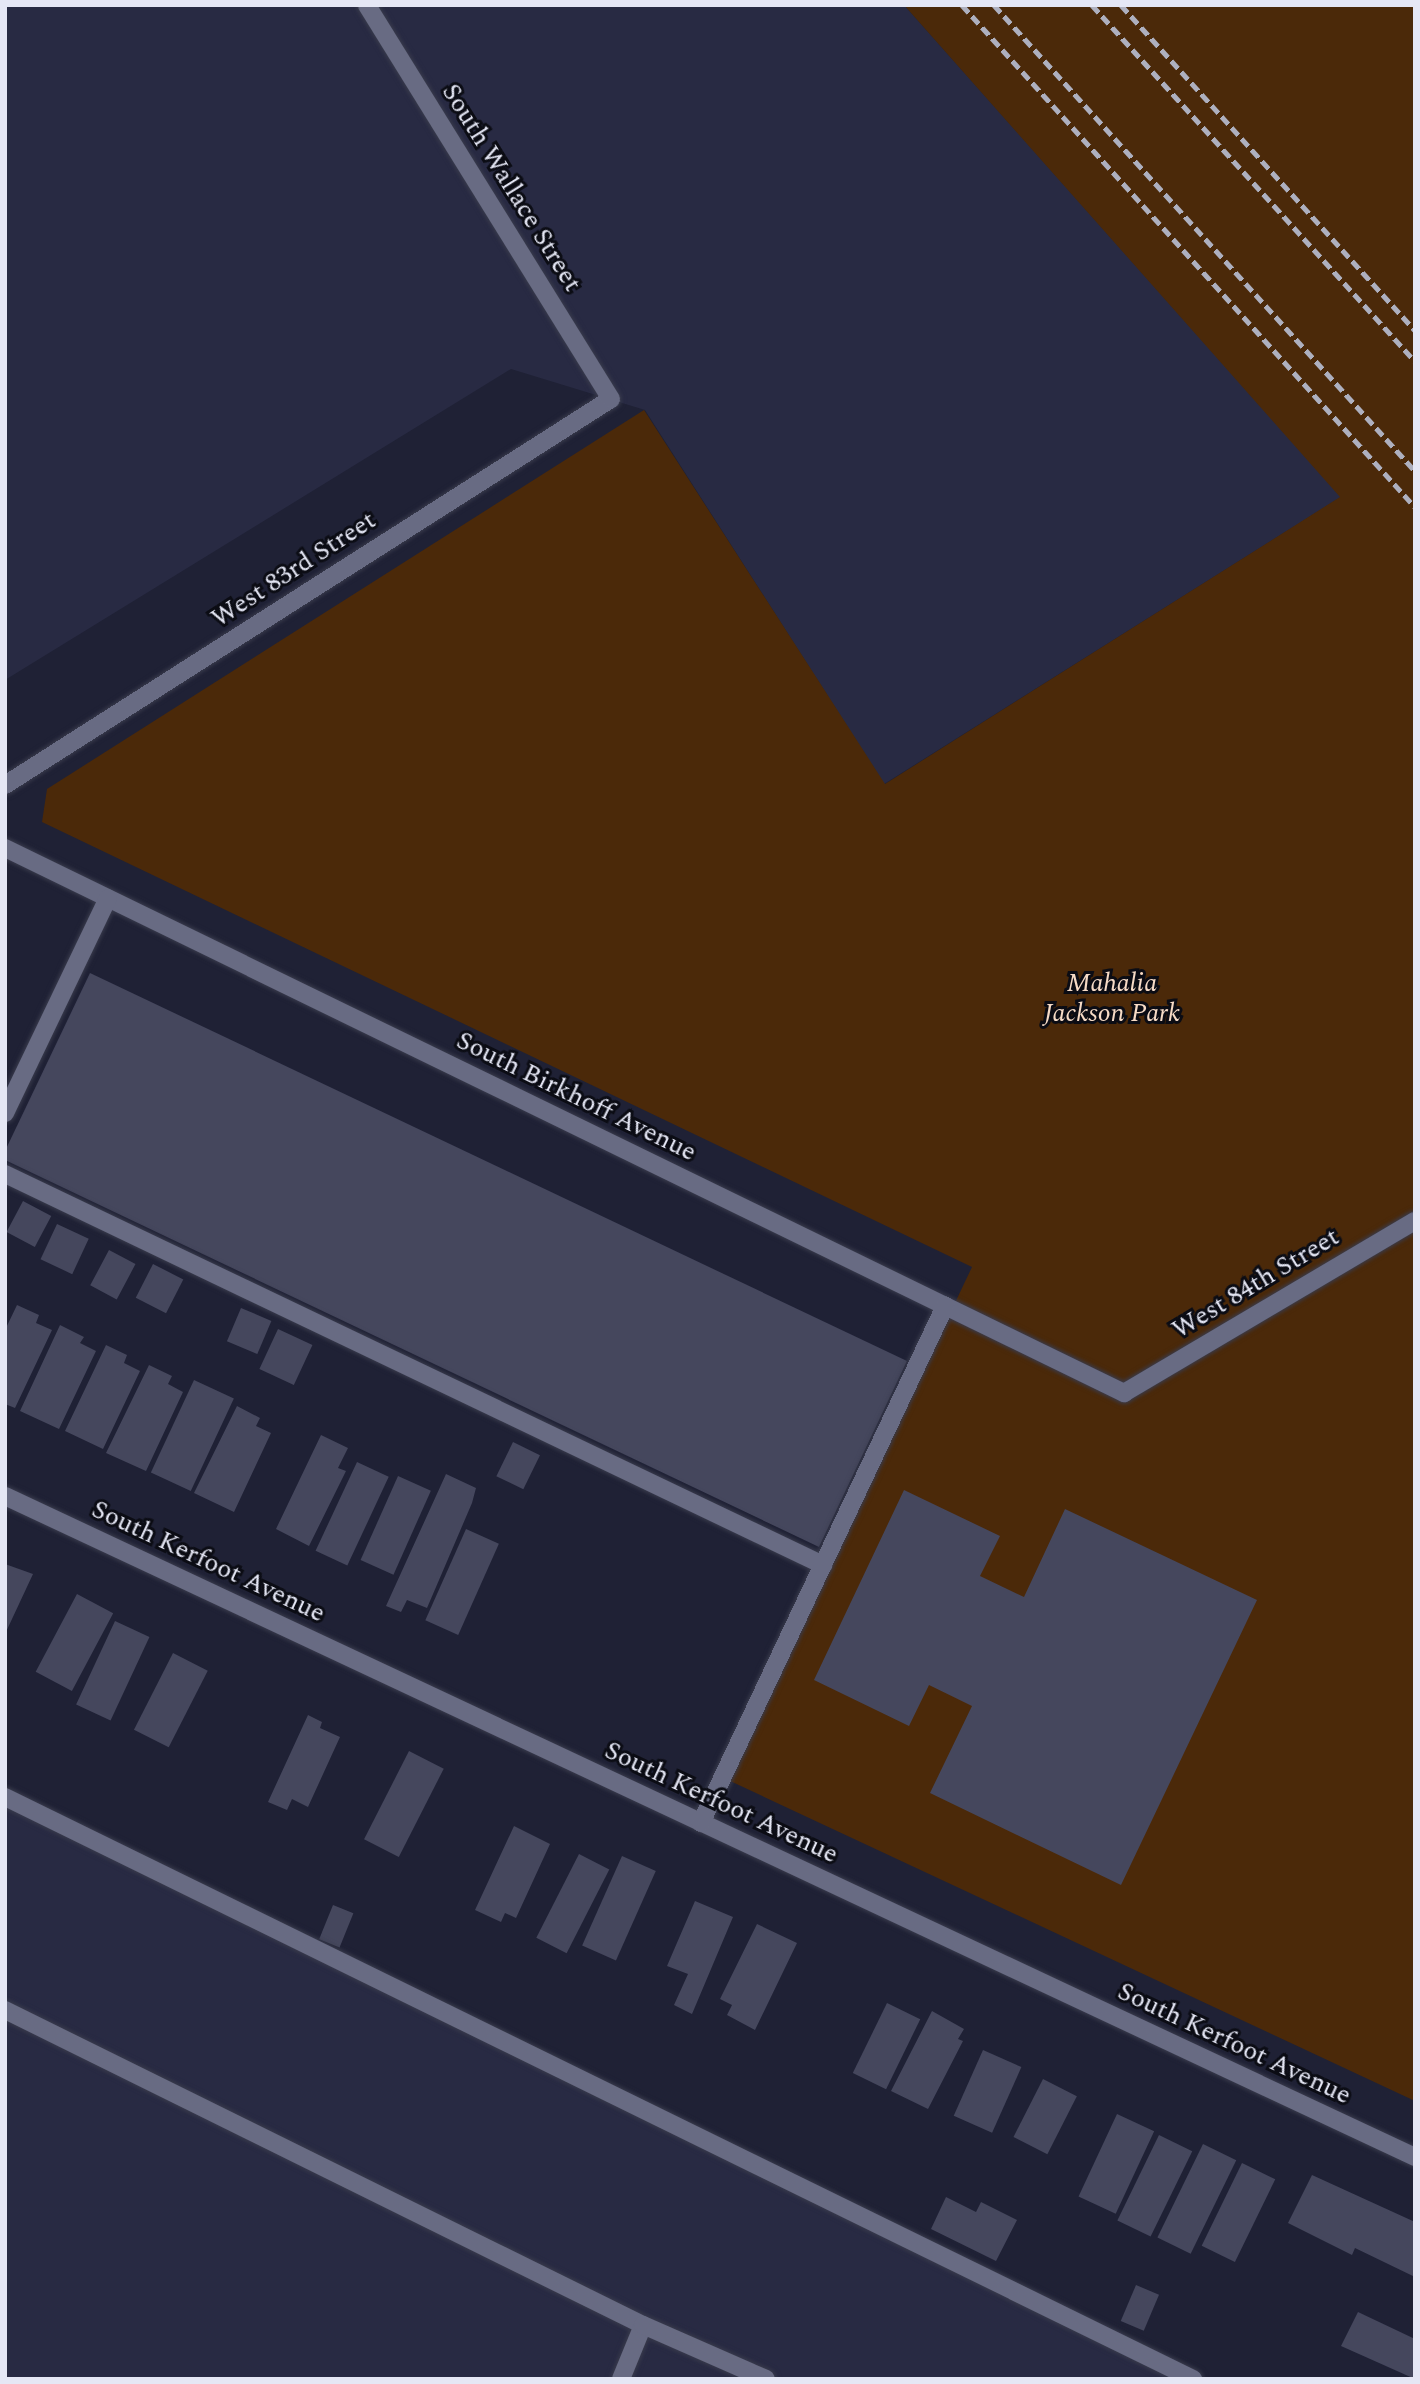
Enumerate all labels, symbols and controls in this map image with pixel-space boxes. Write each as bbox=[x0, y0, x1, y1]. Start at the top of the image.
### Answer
street label: South Wallace Street bbox=[434, 78, 588, 298]
street label: West 83rd Street bbox=[206, 505, 382, 635]
park label: Mahalia Jackson Park bbox=[1044, 968, 1180, 1030]
street label: South Birkhoff Avenue bbox=[451, 1025, 701, 1169]
street label: West 84th Street bbox=[1167, 1222, 1345, 1346]
street label: South Kerfoot Avenue bbox=[86, 1494, 330, 1630]
street label: South Kerfoot Avenue bbox=[599, 1735, 843, 1871]
street label: South Kerfoot Avenue bbox=[1112, 1976, 1356, 2112]

